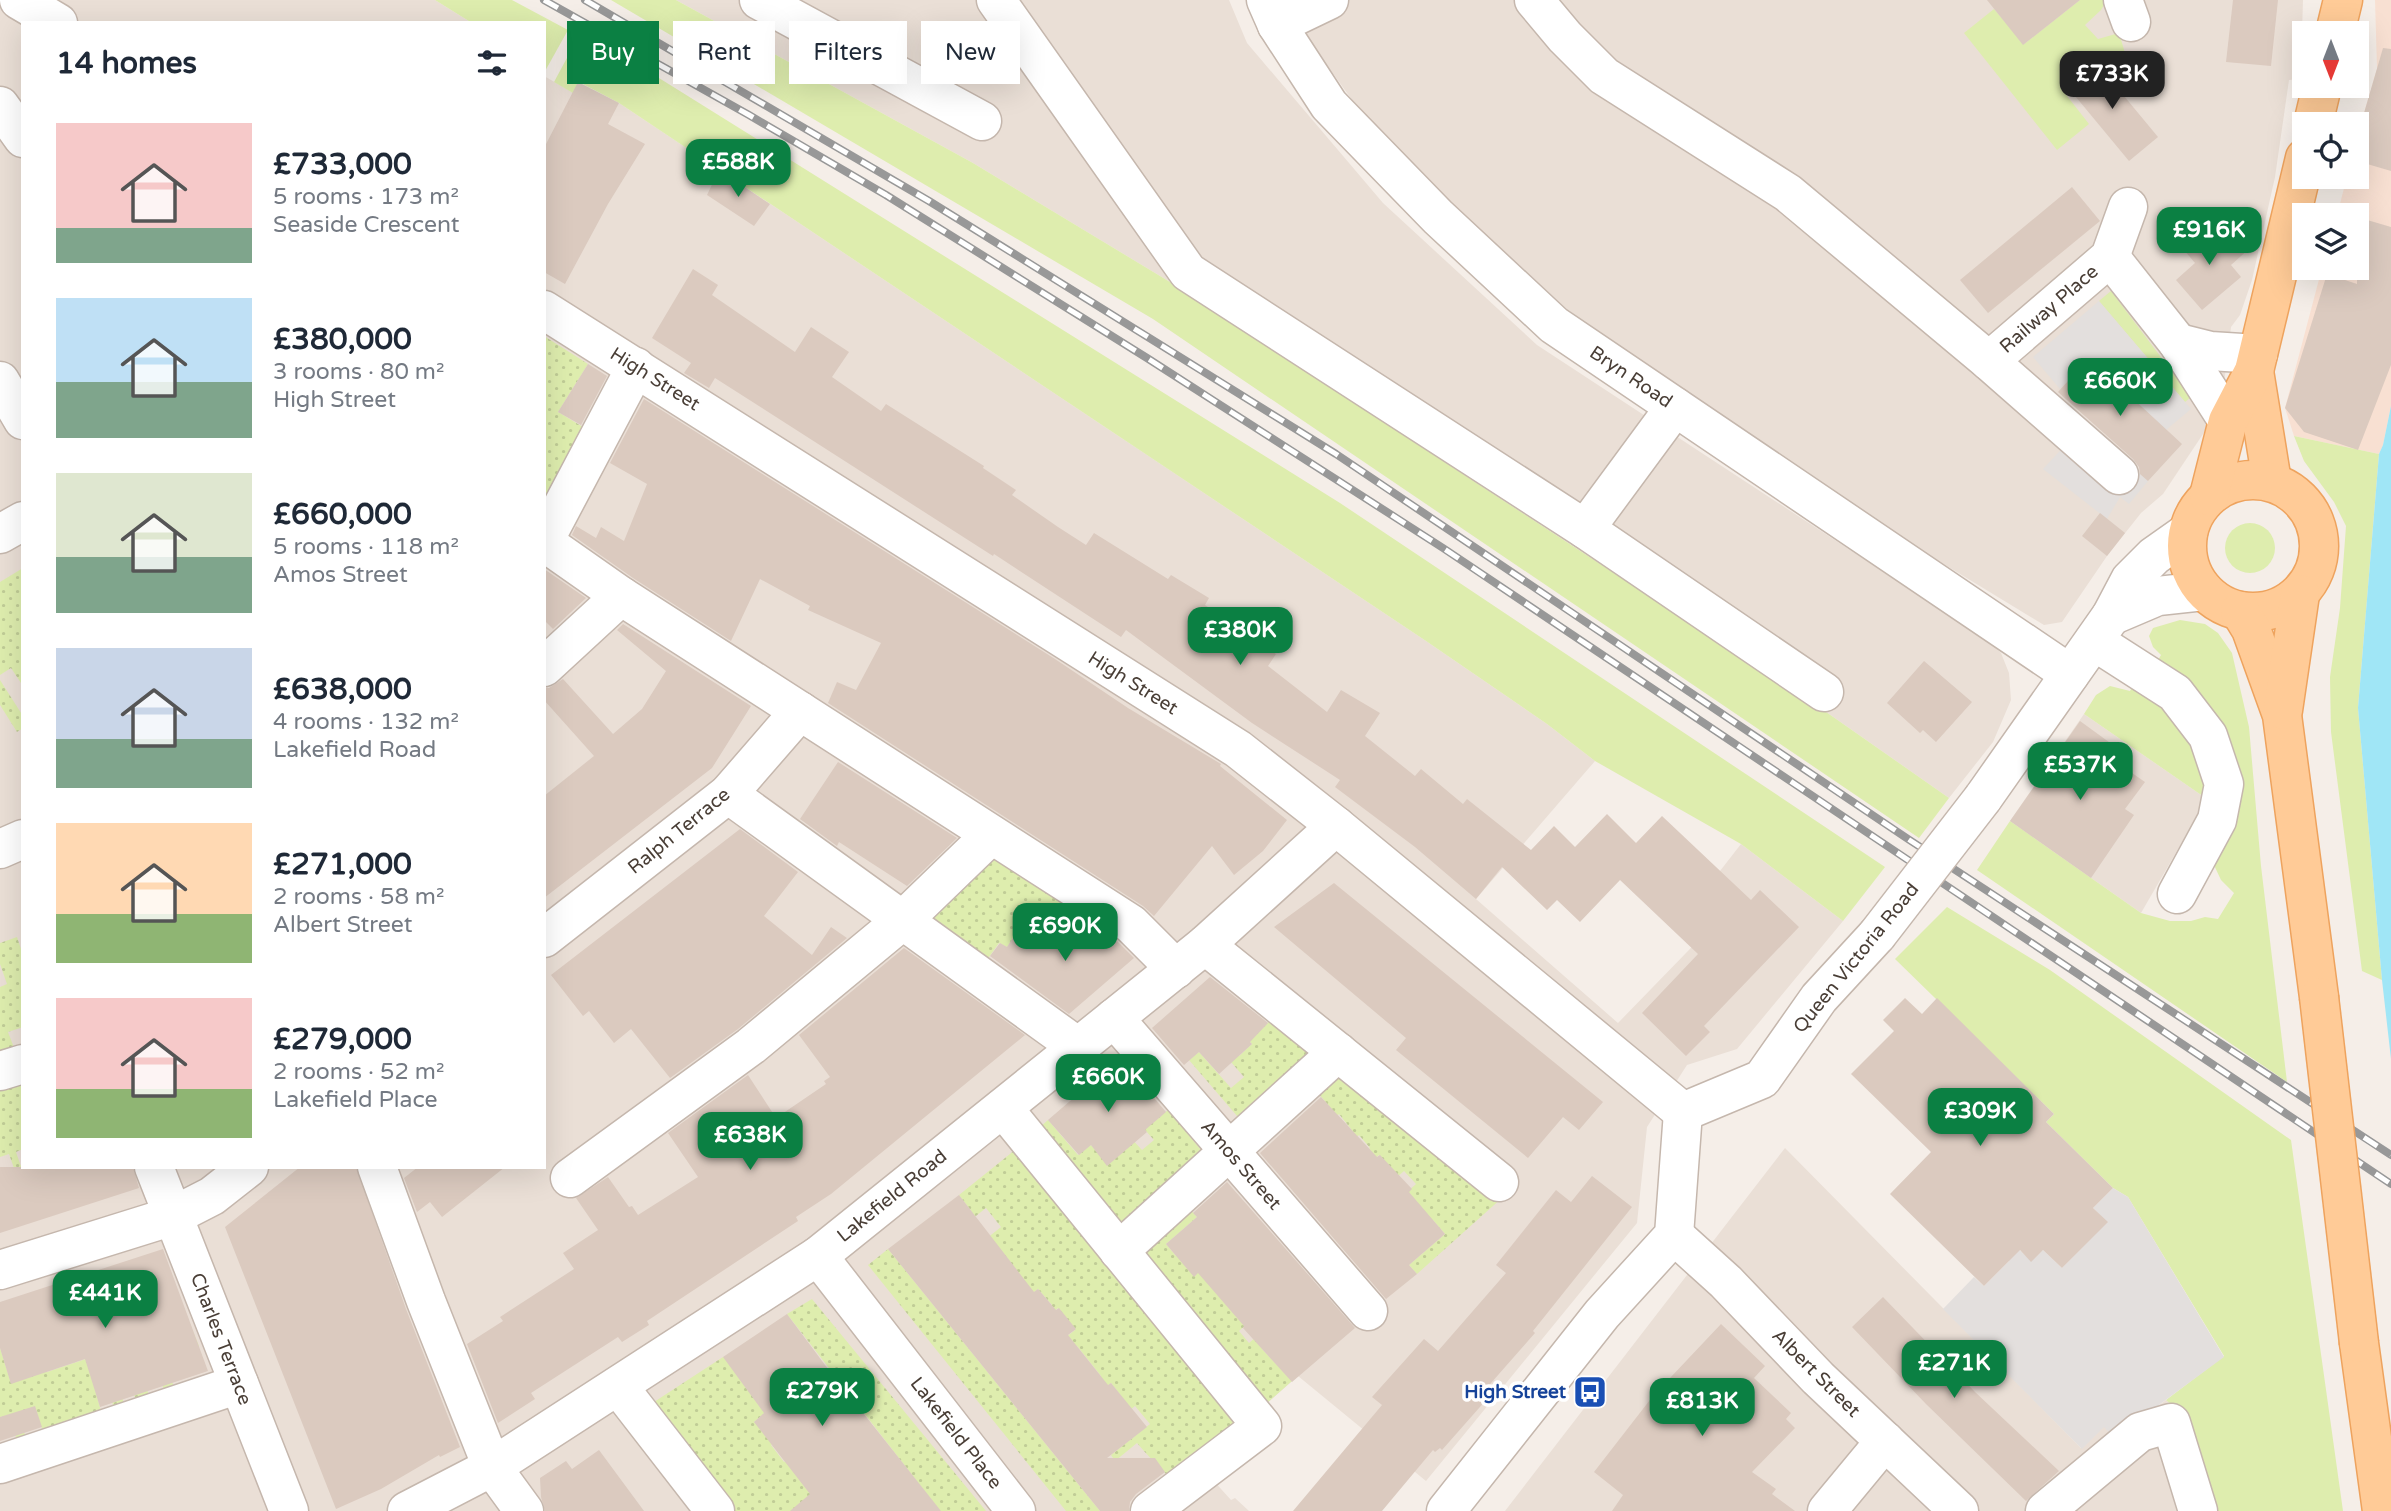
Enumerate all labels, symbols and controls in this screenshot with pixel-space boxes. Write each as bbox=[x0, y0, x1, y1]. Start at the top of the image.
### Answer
chip: Buy bbox=[567, 21, 659, 84]
chip: Rent bbox=[673, 21, 775, 84]
chip: Filters bbox=[789, 21, 907, 84]
chip: New bbox=[921, 21, 1020, 84]
north arrow bbox=[2292, 21, 2370, 98]
map controls bbox=[2292, 21, 2369, 280]
icon: filters bbox=[473, 44, 511, 82]
text: 14 homes bbox=[56, 45, 197, 82]
pin: £733K bbox=[2063, 52, 2161, 111]
text: £733K bbox=[2076, 60, 2148, 88]
button: locate bbox=[2292, 112, 2369, 189]
pin: £588K bbox=[689, 140, 787, 199]
text: £733,000 bbox=[273, 146, 412, 183]
text: £588K bbox=[702, 148, 774, 176]
icon: home bbox=[112, 151, 196, 235]
text: 5 rooms · 173 m² bbox=[273, 183, 459, 211]
button: layers bbox=[2292, 203, 2369, 280]
pin: £916K bbox=[2160, 208, 2258, 267]
text: Seaside Crescent bbox=[273, 211, 459, 239]
text: £916K bbox=[2173, 216, 2245, 244]
street label: Railway Place bbox=[1995, 260, 2103, 358]
text: £380,000 bbox=[273, 321, 412, 358]
icon: home bbox=[112, 326, 196, 410]
street label: Bryn Road bbox=[1586, 341, 1676, 413]
street label: High Street bbox=[606, 343, 704, 415]
text: 3 rooms · 80 m² bbox=[273, 358, 444, 386]
pin: £660K bbox=[2071, 358, 2169, 418]
text: £660K bbox=[2084, 367, 2156, 395]
text: High Street bbox=[273, 386, 396, 414]
text: £660,000 bbox=[273, 496, 412, 533]
icon: home bbox=[112, 501, 196, 585]
text: 5 rooms · 118 m² bbox=[273, 533, 459, 561]
text: Amos Street bbox=[273, 561, 408, 589]
pin: £380K bbox=[1191, 608, 1289, 667]
text: £380K bbox=[1204, 616, 1276, 644]
street label: High Street bbox=[1084, 647, 1182, 719]
text: £638,000 bbox=[273, 671, 412, 708]
icon: home bbox=[112, 676, 196, 760]
text: 4 rooms · 132 m² bbox=[273, 708, 459, 736]
text: Lakefield Road bbox=[273, 736, 436, 764]
pin: £537K bbox=[2031, 742, 2129, 802]
text: £537K bbox=[2044, 751, 2116, 779]
street label: Ralph Terrace bbox=[624, 783, 734, 879]
text: £271,000 bbox=[273, 846, 412, 883]
icon: home bbox=[112, 851, 196, 935]
street label: Queen Victoria Road bbox=[1789, 878, 1923, 1038]
text: 2 rooms · 58 m² bbox=[273, 883, 444, 911]
pin: £690K bbox=[1016, 904, 1114, 963]
text: Albert Street bbox=[273, 911, 413, 939]
text: £690K bbox=[1029, 912, 1101, 940]
text: £279,000 bbox=[273, 1021, 412, 1058]
icon: home bbox=[112, 1026, 196, 1110]
pin: £660K bbox=[1059, 1054, 1157, 1114]
text: 2 rooms · 52 m² bbox=[273, 1058, 444, 1086]
text: £660K bbox=[1072, 1063, 1144, 1091]
text: Lakefield Place bbox=[273, 1086, 438, 1114]
pin: £309K bbox=[1931, 1088, 2029, 1148]
text: £309K bbox=[1944, 1097, 2016, 1125]
pin: £638K bbox=[701, 1112, 799, 1172]
street label: Amos Street bbox=[1196, 1116, 1286, 1214]
text: £638K bbox=[714, 1121, 786, 1149]
street label: Lakefield Road bbox=[833, 1145, 951, 1247]
pin: £441K bbox=[56, 1270, 154, 1330]
street label: Charles Terrace bbox=[186, 1270, 256, 1408]
text: £441K bbox=[69, 1279, 141, 1307]
street label: Albert Street bbox=[1767, 1324, 1865, 1422]
pin: £271K bbox=[1905, 1340, 2003, 1400]
text: £271K bbox=[1918, 1349, 1990, 1377]
pin: £279K bbox=[773, 1368, 871, 1428]
street label: Lakefield Place bbox=[905, 1373, 1007, 1493]
bus stop icon: High Street bbox=[1571, 1373, 1609, 1411]
text: £279K bbox=[786, 1377, 858, 1405]
pin: £813K bbox=[1653, 1378, 1751, 1438]
place label: High Street bbox=[1464, 1381, 1567, 1404]
text: £813K bbox=[1666, 1387, 1738, 1415]

